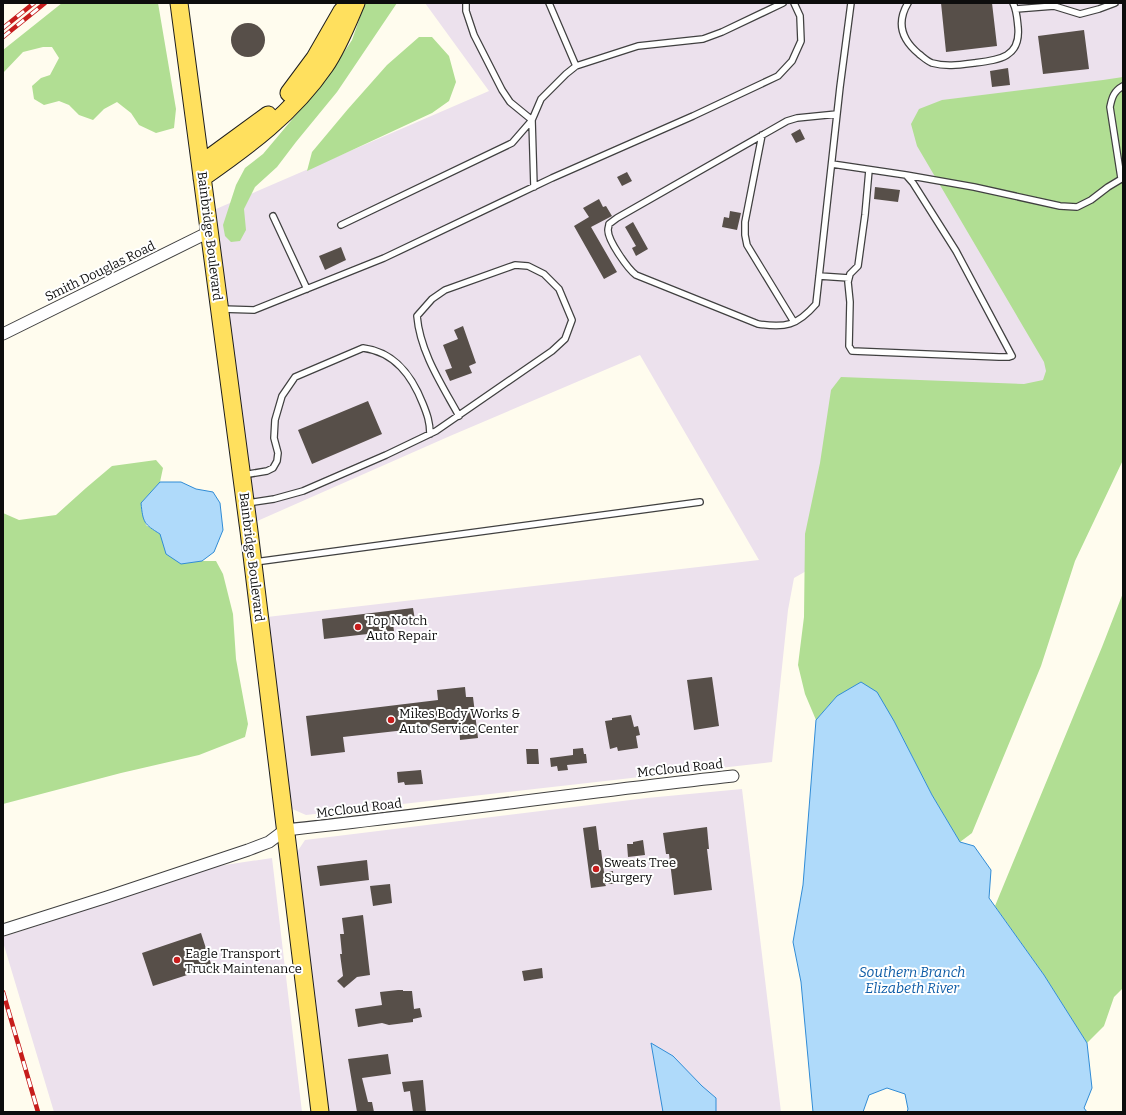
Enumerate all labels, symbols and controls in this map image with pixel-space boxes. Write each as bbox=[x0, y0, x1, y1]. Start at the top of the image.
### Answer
street label: Bainbridge Boulevard bbox=[195, 171, 225, 302]
street label: Smith Douglas Road bbox=[42, 238, 158, 304]
street label: Bainbridge Boulevard bbox=[237, 492, 267, 623]
place label: Top Notch Auto Repair bbox=[366, 613, 438, 643]
marker: Top Notch Auto Repair bbox=[353, 622, 363, 632]
place label: Mikes Body Works & Auto Service Center bbox=[399, 706, 520, 736]
marker: Mikes Body Works & Auto Service Center bbox=[386, 715, 396, 725]
street label: McCloud Road bbox=[636, 756, 724, 780]
street label: McCloud Road bbox=[315, 795, 403, 821]
place label: Sweats Tree Surgery bbox=[604, 855, 676, 885]
marker: Sweats Tree Surgery bbox=[591, 864, 601, 874]
place label: Eagle Transport Truck Maintenance bbox=[185, 946, 302, 976]
marker: Eagle Transport Truck Maintenance bbox=[172, 955, 182, 965]
water label: Southern Branch Elizabeth River bbox=[859, 964, 965, 997]

